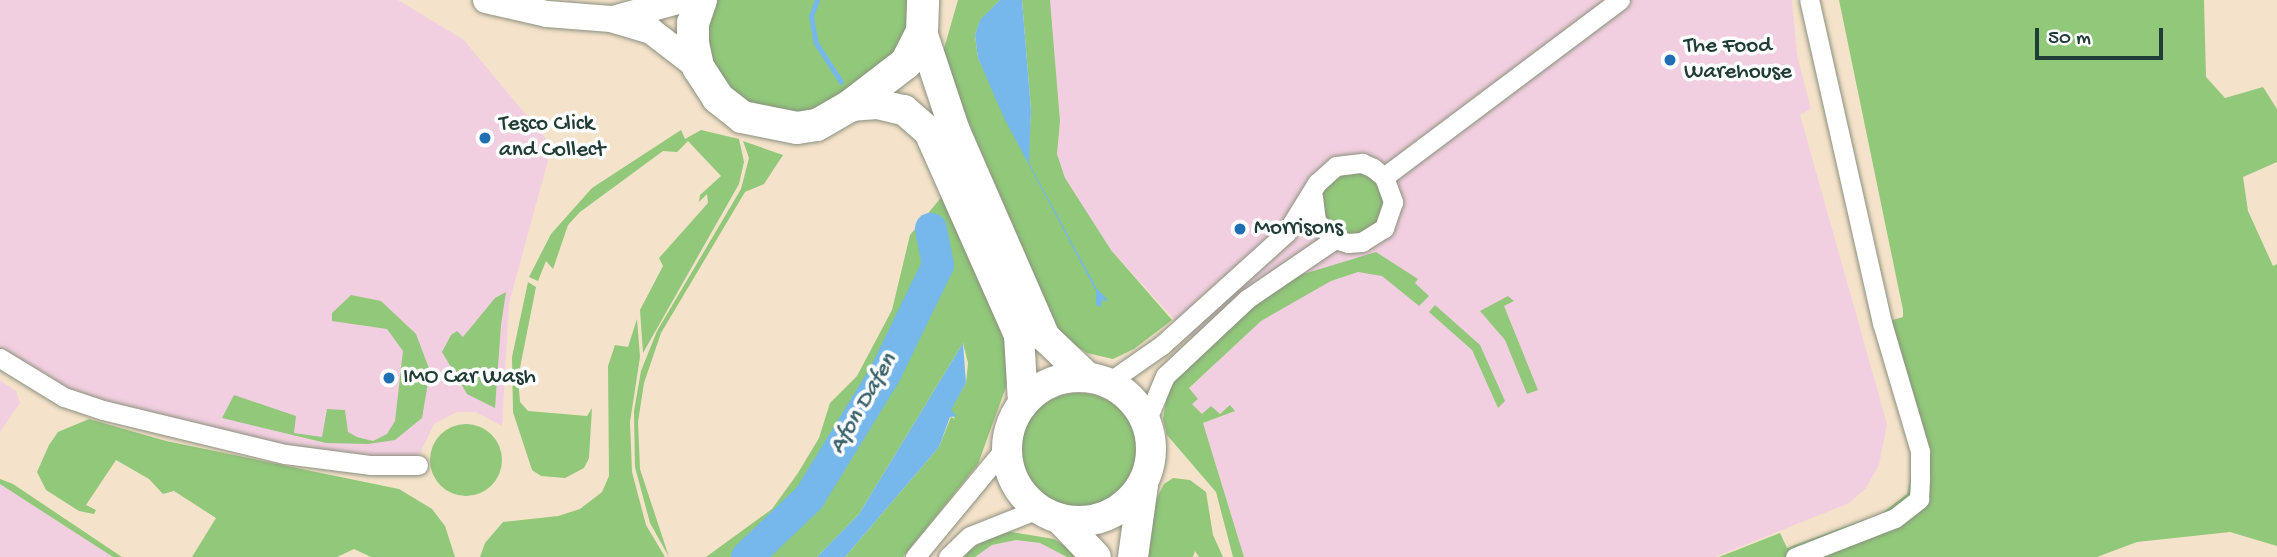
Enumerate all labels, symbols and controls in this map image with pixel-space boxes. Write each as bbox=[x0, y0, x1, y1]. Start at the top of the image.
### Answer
scale bar bbox=[2039, 14, 2167, 58]
text: 50 m bbox=[2048, 27, 2091, 52]
place label: The Food Warehouse bbox=[1684, 33, 1792, 87]
marker: The Food Warehouse bbox=[1662, 52, 1678, 68]
place label: Tesco Click and Collect bbox=[499, 111, 605, 165]
marker: Tesco Click and Collect bbox=[477, 130, 493, 146]
place label: Morrisons bbox=[1254, 215, 1343, 243]
marker: Morrisons bbox=[1232, 221, 1248, 237]
water label: Afon Dafen bbox=[824, 349, 904, 459]
place label: IMO Car Wash bbox=[403, 364, 536, 392]
marker: IMO Car Wash bbox=[381, 370, 397, 386]

